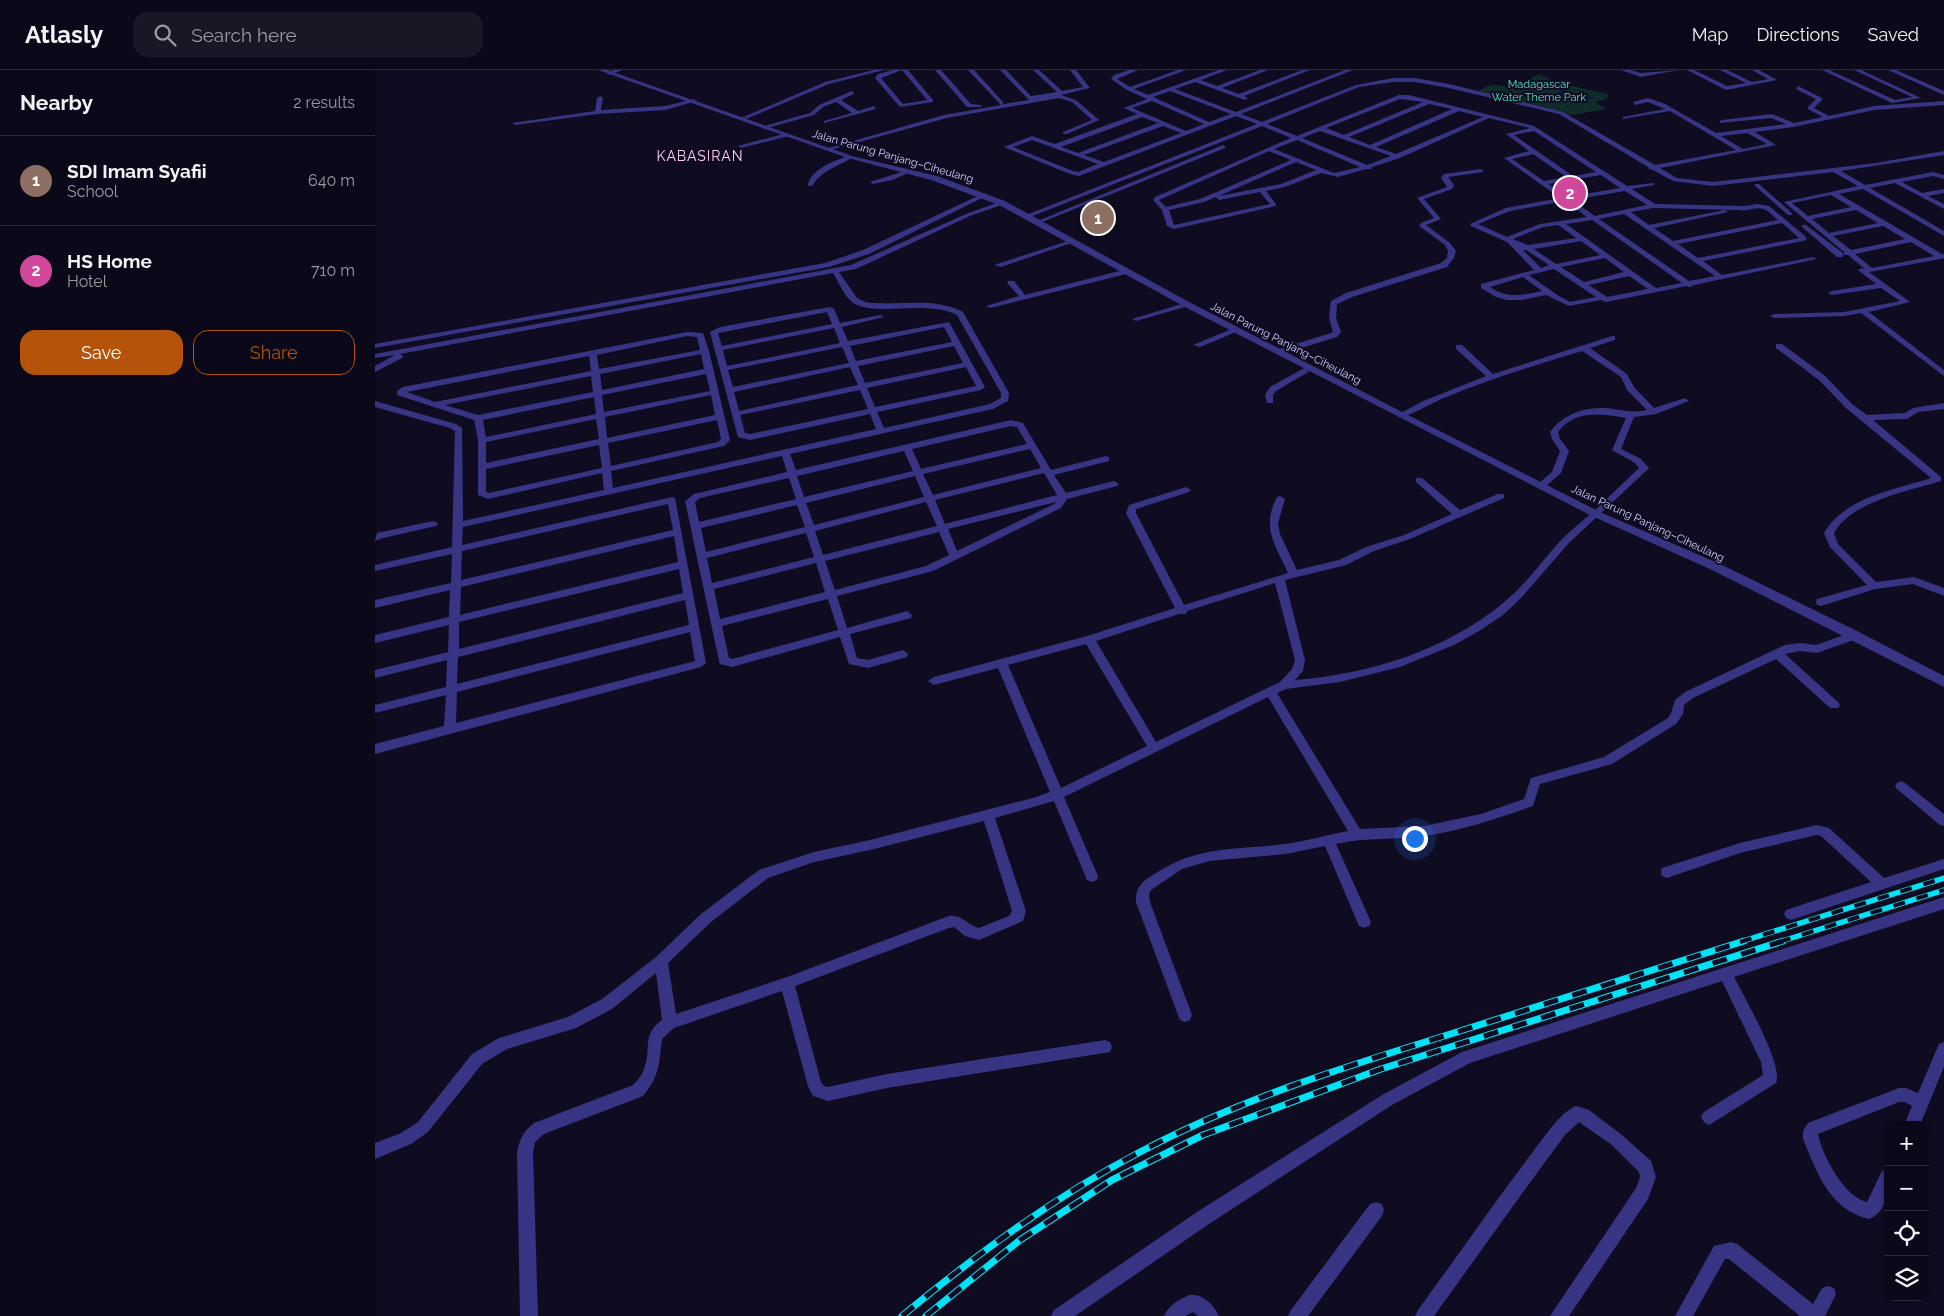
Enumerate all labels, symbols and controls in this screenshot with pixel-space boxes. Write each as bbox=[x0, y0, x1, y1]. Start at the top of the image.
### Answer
search box bbox=[133, 12, 483, 57]
text: Atlasly bbox=[25, 20, 103, 49]
icon: search bbox=[151, 21, 179, 49]
text: Search here bbox=[191, 24, 297, 46]
text: Map bbox=[1692, 24, 1728, 45]
text: Directions bbox=[1756, 24, 1840, 45]
text: Saved bbox=[1868, 24, 1919, 45]
park label: Madagascar Water Theme Park bbox=[1492, 78, 1586, 104]
text: Nearby bbox=[20, 90, 93, 115]
text: 2 results bbox=[293, 93, 355, 112]
street label: Jalan Parung Panjang–Ciheulang bbox=[811, 127, 975, 186]
district label: KABASIRAN bbox=[656, 148, 744, 164]
text: SDI Imam Syafii bbox=[67, 160, 207, 182]
text: 1 bbox=[32, 171, 40, 190]
text: 640 m bbox=[308, 171, 355, 190]
pin: 2 bbox=[1554, 174, 1586, 212]
text: School bbox=[67, 182, 118, 201]
pin: 1 bbox=[1082, 199, 1114, 237]
text: HS Home bbox=[67, 250, 152, 272]
text: 2 bbox=[31, 261, 41, 280]
text: 710 m bbox=[311, 261, 355, 280]
text: Hotel bbox=[67, 272, 107, 291]
street label: Jalan Parung Panjang–Ciheulang bbox=[1208, 300, 1363, 387]
button: Save bbox=[20, 330, 183, 375]
button: Share bbox=[193, 330, 355, 375]
street label: Jalan Parung Panjang–Ciheulang bbox=[1569, 482, 1726, 565]
your location bbox=[1402, 826, 1428, 852]
map controls bbox=[1884, 1121, 1929, 1301]
button: + bbox=[1884, 1121, 1929, 1166]
button: − bbox=[1884, 1166, 1929, 1211]
button: locate bbox=[1884, 1211, 1929, 1256]
button: layers bbox=[1884, 1256, 1929, 1301]

